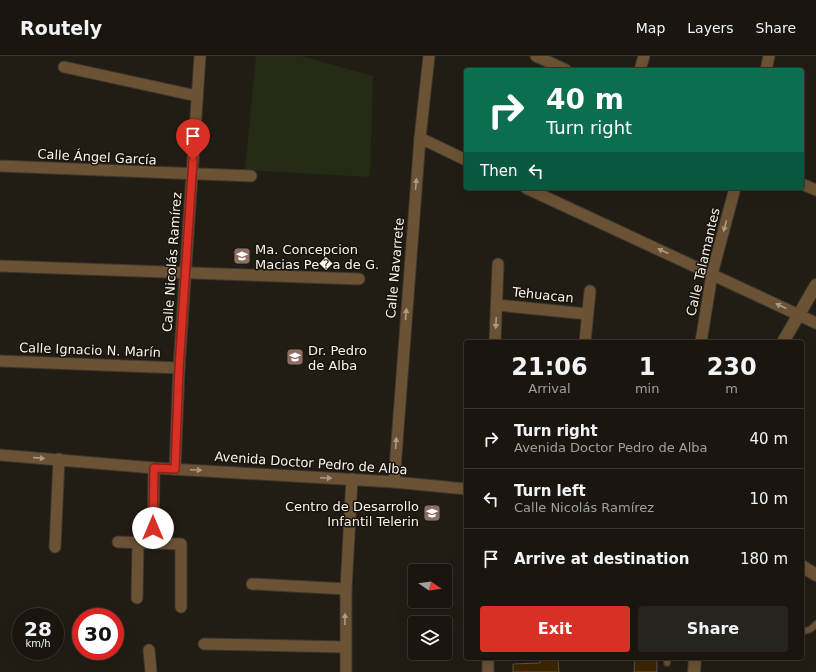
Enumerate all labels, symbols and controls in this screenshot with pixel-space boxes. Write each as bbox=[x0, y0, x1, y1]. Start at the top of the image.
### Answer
text: Routely bbox=[20, 17, 102, 39]
text: Map bbox=[636, 20, 665, 36]
text: Layers bbox=[687, 20, 734, 36]
text: Share bbox=[756, 20, 796, 36]
text: 40 m bbox=[546, 83, 624, 116]
icon: right bbox=[480, 84, 532, 136]
text: Turn right bbox=[546, 117, 632, 138]
pin bbox=[176, 119, 210, 160]
icon: arrive bbox=[182, 125, 204, 147]
street label: Calle Ángel García bbox=[37, 146, 157, 168]
icon: left bbox=[525, 160, 547, 182]
text: Then bbox=[480, 162, 517, 180]
one-way arrow bbox=[413, 178, 419, 190]
street label: Calle Nicolás Ramírez bbox=[160, 191, 184, 332]
street label: Calle Talamantes bbox=[683, 206, 723, 318]
street label: Calle Navarrete bbox=[383, 217, 407, 319]
one-way arrow bbox=[722, 220, 728, 232]
place label: Ma. Concepcion Macias Pe�a de G. bbox=[255, 242, 379, 272]
school or university icon: Ma. Concepcion Macias Pe�a de G. bbox=[232, 246, 252, 266]
one-way arrow bbox=[657, 248, 669, 254]
street label: Tehuacan bbox=[511, 284, 574, 306]
one-way arrow bbox=[775, 303, 786, 309]
one-way arrow bbox=[402, 307, 409, 320]
one-way arrow bbox=[492, 317, 499, 329]
street label: Calle Ignacio N. Marín bbox=[19, 340, 161, 360]
place label: Dr. Pedro de Alba bbox=[308, 343, 367, 373]
school or university icon: Dr. Pedro de Alba bbox=[285, 347, 305, 367]
text: 21:06 bbox=[511, 353, 588, 381]
text: 1 bbox=[639, 353, 655, 381]
text: 230 bbox=[707, 353, 757, 381]
text: Arrival bbox=[528, 381, 571, 396]
text: min bbox=[635, 381, 659, 396]
text: m bbox=[725, 381, 738, 396]
text: Turn right bbox=[514, 422, 598, 440]
icon: right bbox=[480, 428, 502, 450]
text: 40 m bbox=[750, 430, 788, 448]
one-way arrow bbox=[393, 437, 400, 449]
text: Avenida Doctor Pedro de Alba bbox=[514, 440, 708, 455]
street label: Avenida Doctor Pedro de Alba bbox=[214, 449, 408, 477]
one-way arrow bbox=[33, 455, 46, 461]
one-way arrow bbox=[190, 467, 202, 474]
one-way arrow bbox=[320, 474, 332, 481]
text: Turn left bbox=[514, 482, 586, 500]
icon: left bbox=[480, 488, 502, 510]
text: 10 m bbox=[750, 490, 788, 508]
place label: Centro de Desarrollo Infantil Telerin bbox=[285, 499, 419, 529]
text: Calle Nicolás Ramírez bbox=[514, 500, 654, 515]
school or university icon: Centro de Desarrollo Infantil Telerin bbox=[422, 503, 442, 523]
position arrow bbox=[132, 507, 174, 549]
icon: arrive bbox=[480, 548, 502, 570]
text: Arrive at destination bbox=[514, 550, 689, 568]
text: 180 m bbox=[740, 550, 788, 568]
north arrow bbox=[408, 564, 452, 608]
map controls bbox=[408, 564, 452, 660]
button: Exit bbox=[480, 606, 630, 652]
button: Share bbox=[638, 606, 788, 652]
speed limit sign: 30 bbox=[72, 608, 124, 660]
one-way arrow bbox=[342, 612, 348, 625]
button: layers bbox=[408, 616, 452, 660]
text: 28 bbox=[24, 617, 52, 641]
text: km/h bbox=[25, 638, 51, 649]

